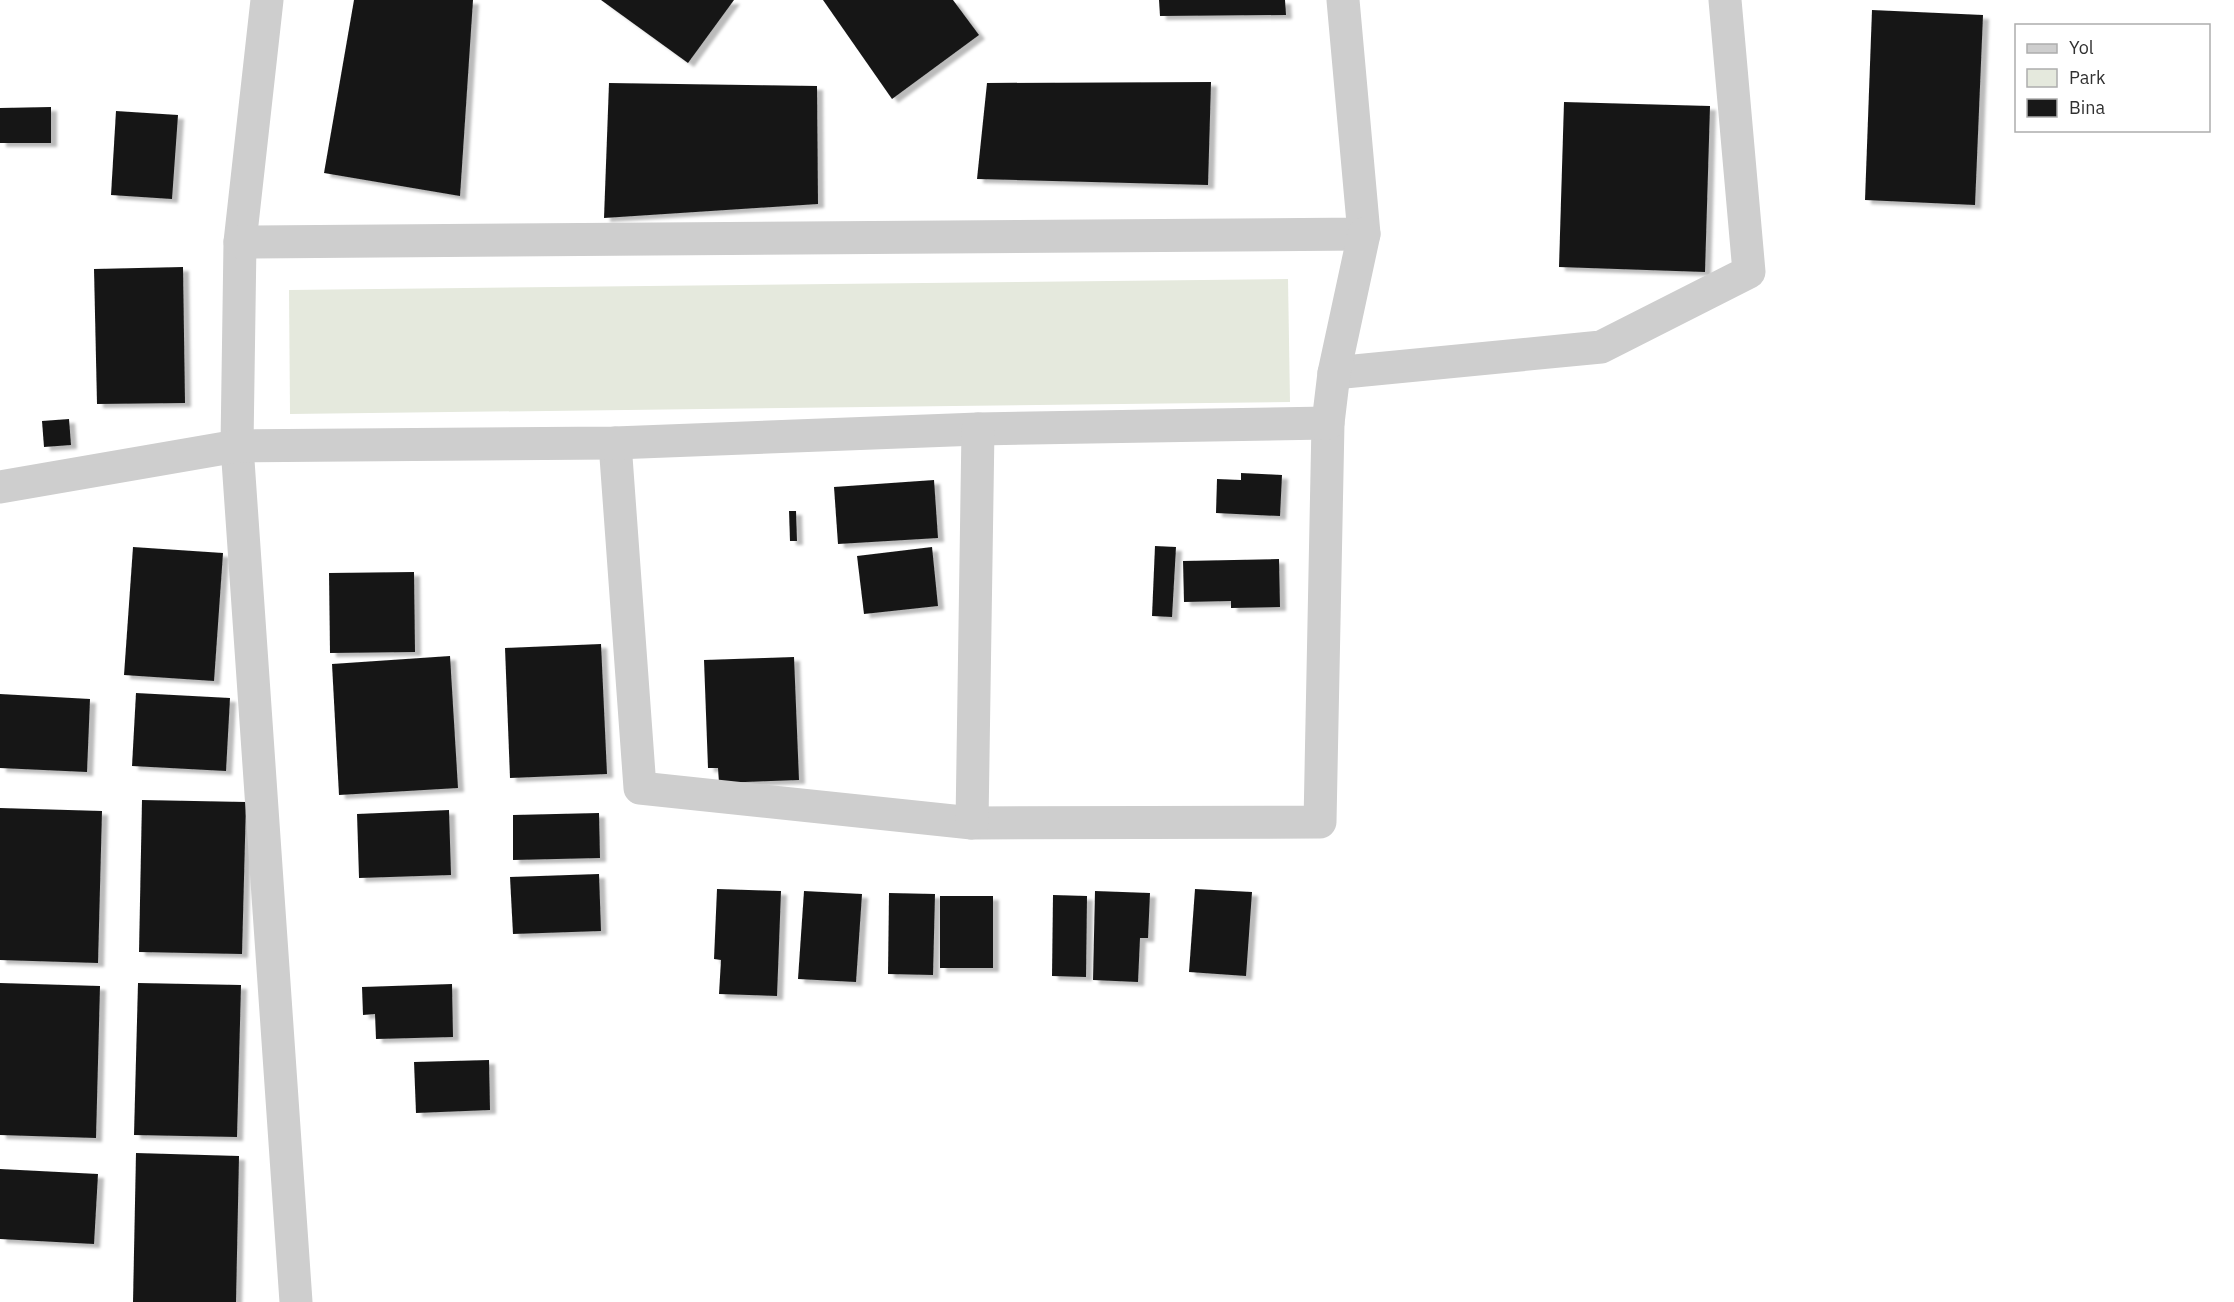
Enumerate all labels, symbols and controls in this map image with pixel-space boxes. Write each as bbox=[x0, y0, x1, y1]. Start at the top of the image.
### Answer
legend bbox=[2015, 24, 2210, 132]
text: Yol bbox=[2069, 36, 2094, 59]
text: Park bbox=[2069, 66, 2106, 89]
text: Bina bbox=[2069, 96, 2105, 119]

